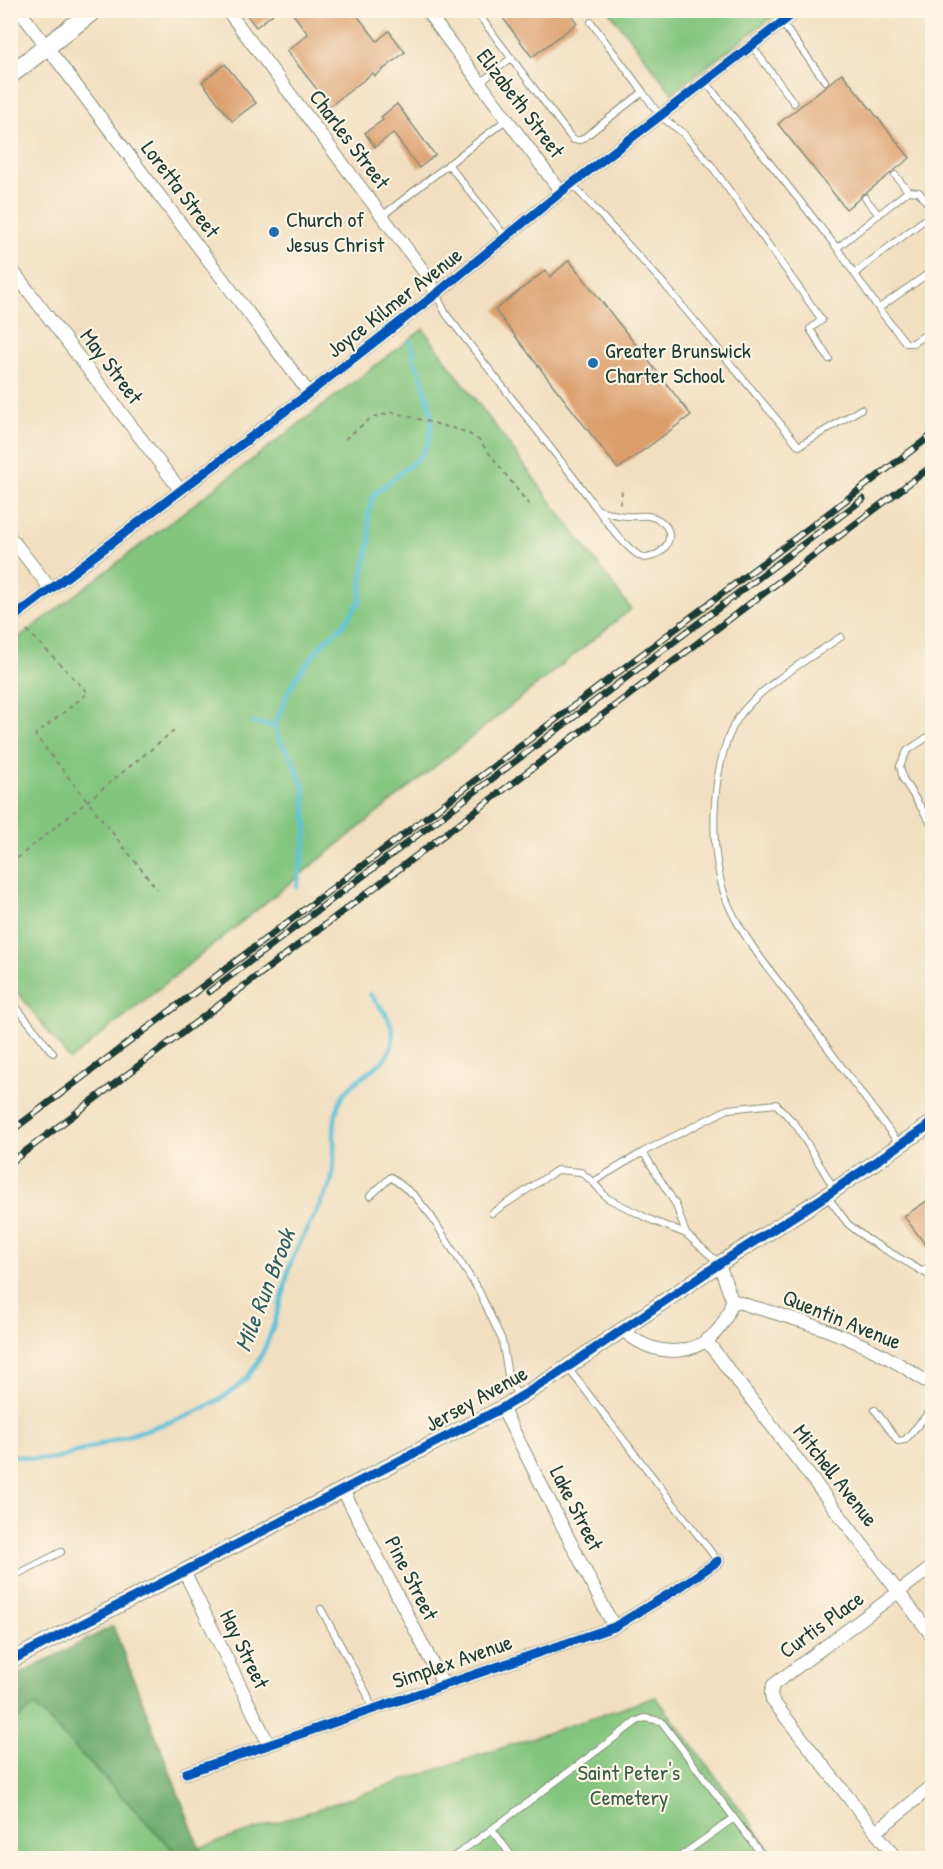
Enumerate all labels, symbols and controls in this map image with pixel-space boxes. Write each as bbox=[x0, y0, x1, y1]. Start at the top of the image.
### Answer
street label: Elizabeth Street bbox=[470, 42, 572, 164]
street label: Charles Street bbox=[303, 83, 398, 195]
street label: Loretta Street bbox=[135, 134, 228, 244]
place label: Church of Jesus Christ bbox=[286, 204, 385, 259]
marker: Church of Jesus Christ bbox=[267, 225, 281, 239]
street label: Joyce Kilmer Avenue bbox=[320, 240, 468, 364]
street label: May Street bbox=[74, 322, 151, 410]
place label: Greater Brunswick Charter School bbox=[605, 335, 751, 390]
marker: Greater Brunswick Charter School bbox=[586, 356, 600, 370]
water label: Mile Run Brook bbox=[226, 1222, 303, 1356]
street label: Quentin Avenue bbox=[778, 1282, 906, 1356]
street label: Jersey Avenue bbox=[419, 1357, 533, 1438]
street label: Mitchell Avenue bbox=[786, 1418, 886, 1533]
street label: Lake Street bbox=[543, 1461, 611, 1556]
street label: Pine Street bbox=[378, 1531, 446, 1626]
street label: Curtis Place bbox=[773, 1583, 870, 1665]
street label: Hay Street bbox=[213, 1604, 277, 1694]
street label: Simplex Avenue bbox=[388, 1626, 516, 1695]
park label: Saint Peter's Cemetery bbox=[578, 1757, 680, 1812]

